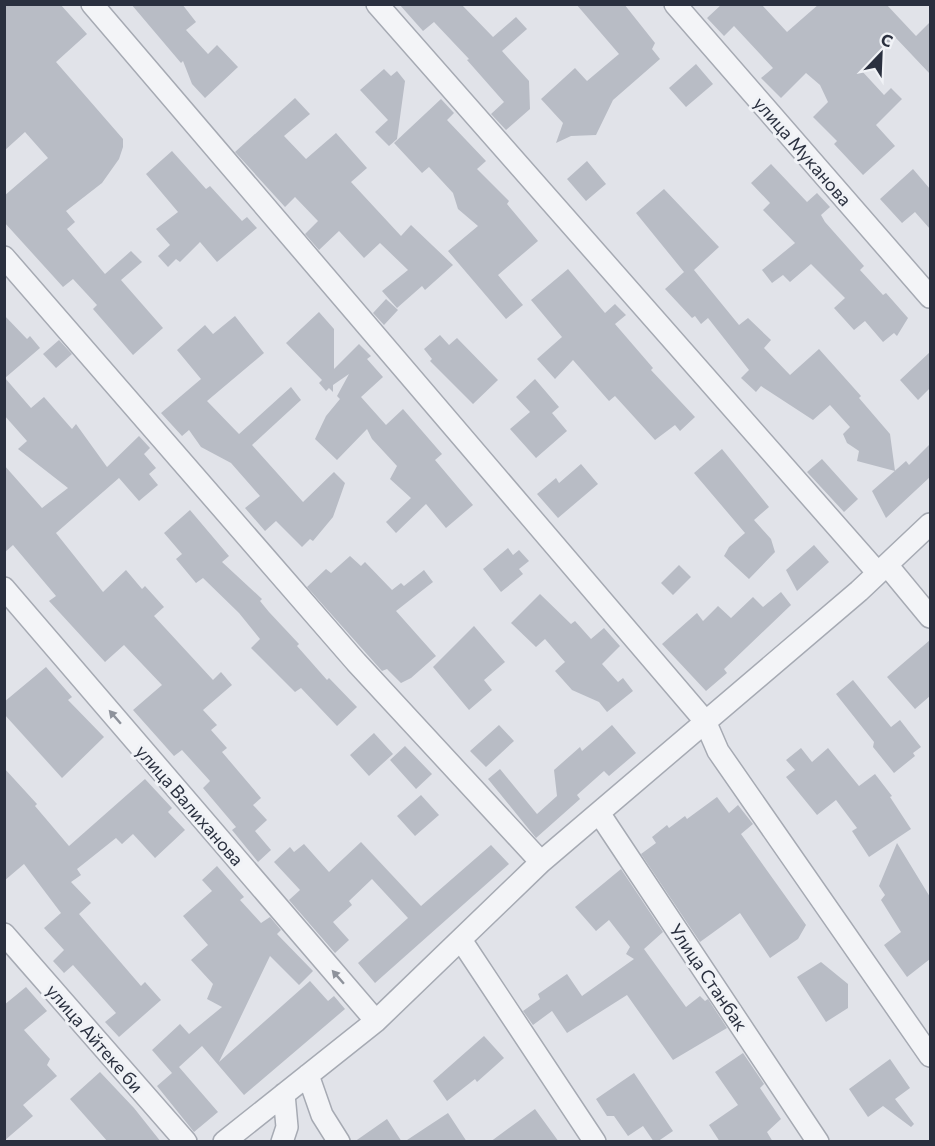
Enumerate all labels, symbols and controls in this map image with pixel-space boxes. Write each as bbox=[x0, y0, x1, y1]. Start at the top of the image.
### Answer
north arrow bbox=[851, 24, 911, 84]
text: С bbox=[878, 29, 896, 51]
street label: улица Муканова bbox=[750, 92, 856, 210]
one-way arrow bbox=[109, 710, 122, 725]
street label: улица Валиханова bbox=[131, 740, 249, 870]
street label: Улица Станбак bbox=[665, 919, 753, 1035]
one-way arrow bbox=[332, 970, 345, 985]
street label: улица Айтеке би bbox=[42, 979, 148, 1097]

